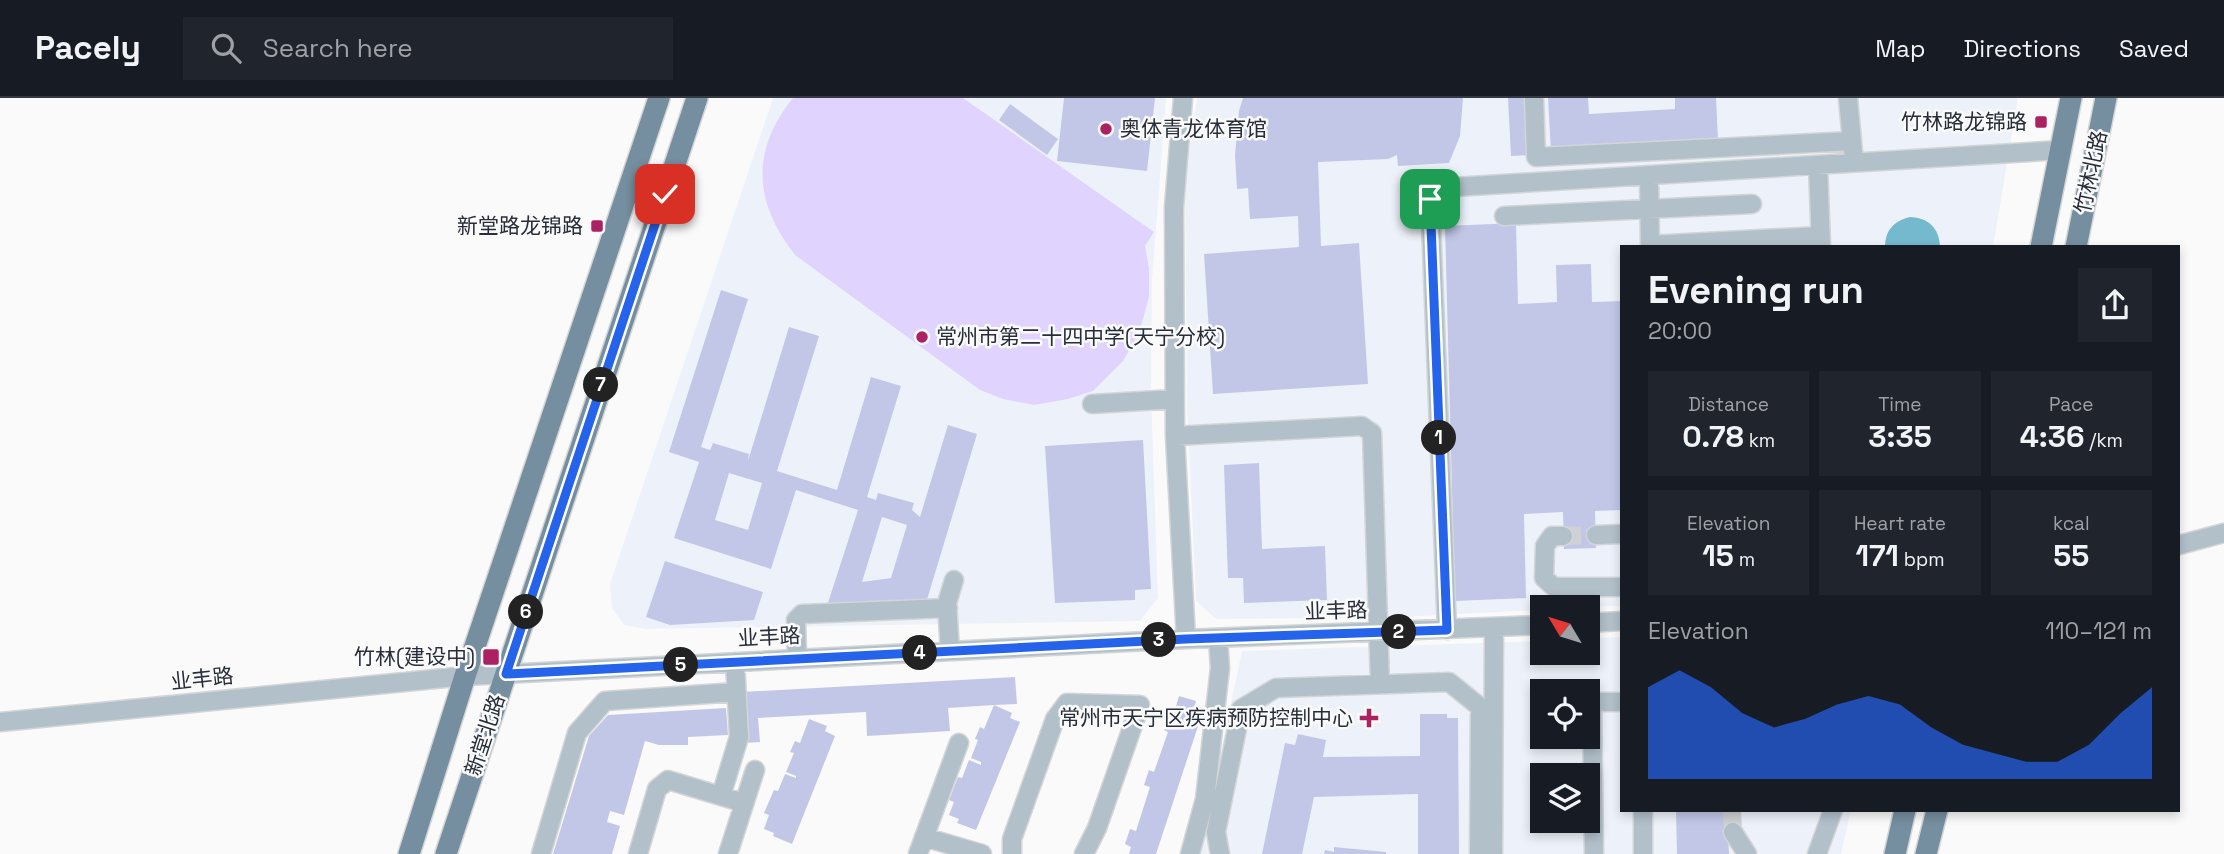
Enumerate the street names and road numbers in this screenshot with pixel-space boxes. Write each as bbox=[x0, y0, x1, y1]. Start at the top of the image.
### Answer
street label: 竹林北路 bbox=[2069, 128, 2112, 216]
street label: 业丰路 bbox=[1304, 596, 1368, 625]
street label: 业丰路 bbox=[737, 621, 801, 652]
street label: 业丰路 bbox=[169, 662, 235, 695]
street label: 新堂北路 bbox=[459, 691, 510, 779]

